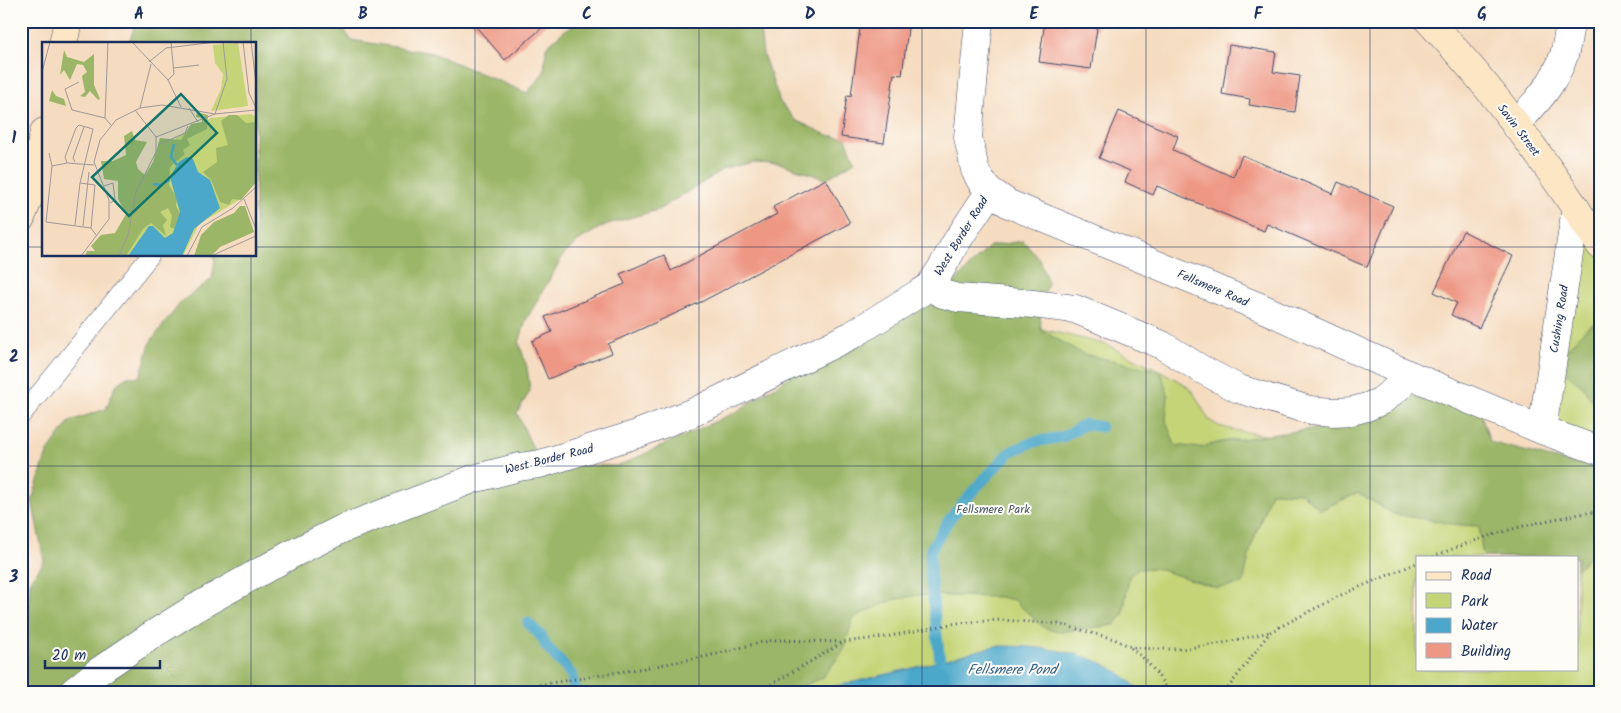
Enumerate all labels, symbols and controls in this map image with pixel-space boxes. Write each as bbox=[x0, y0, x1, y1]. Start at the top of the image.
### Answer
text: A bbox=[134, 2, 144, 27]
text: B bbox=[358, 2, 368, 27]
text: C bbox=[582, 2, 592, 27]
text: D bbox=[805, 2, 816, 27]
text: E bbox=[1030, 2, 1040, 27]
text: F bbox=[1254, 2, 1264, 27]
text: G bbox=[1477, 2, 1487, 27]
inset map bbox=[42, 42, 256, 256]
street label: Savin Street bbox=[1492, 100, 1545, 161]
text: 1 bbox=[12, 126, 17, 151]
street label: West Border Road bbox=[929, 192, 994, 280]
street label: Fellsmere Road bbox=[1174, 265, 1252, 312]
street label: Cushing Road bbox=[1545, 283, 1574, 354]
text: 2 bbox=[9, 345, 19, 370]
street label: West Border Road bbox=[503, 439, 596, 480]
park label: Fellsmere Park bbox=[956, 500, 1030, 519]
legend bbox=[1416, 556, 1578, 670]
text: Road bbox=[1461, 564, 1492, 588]
text: 3 bbox=[9, 565, 19, 590]
text: Park bbox=[1461, 590, 1489, 614]
text: Water bbox=[1461, 614, 1498, 638]
scale bar bbox=[45, 638, 160, 670]
text: Building bbox=[1461, 640, 1511, 664]
text: 20 m bbox=[52, 644, 86, 668]
water label: Fellsmere Pond bbox=[968, 659, 1059, 681]

